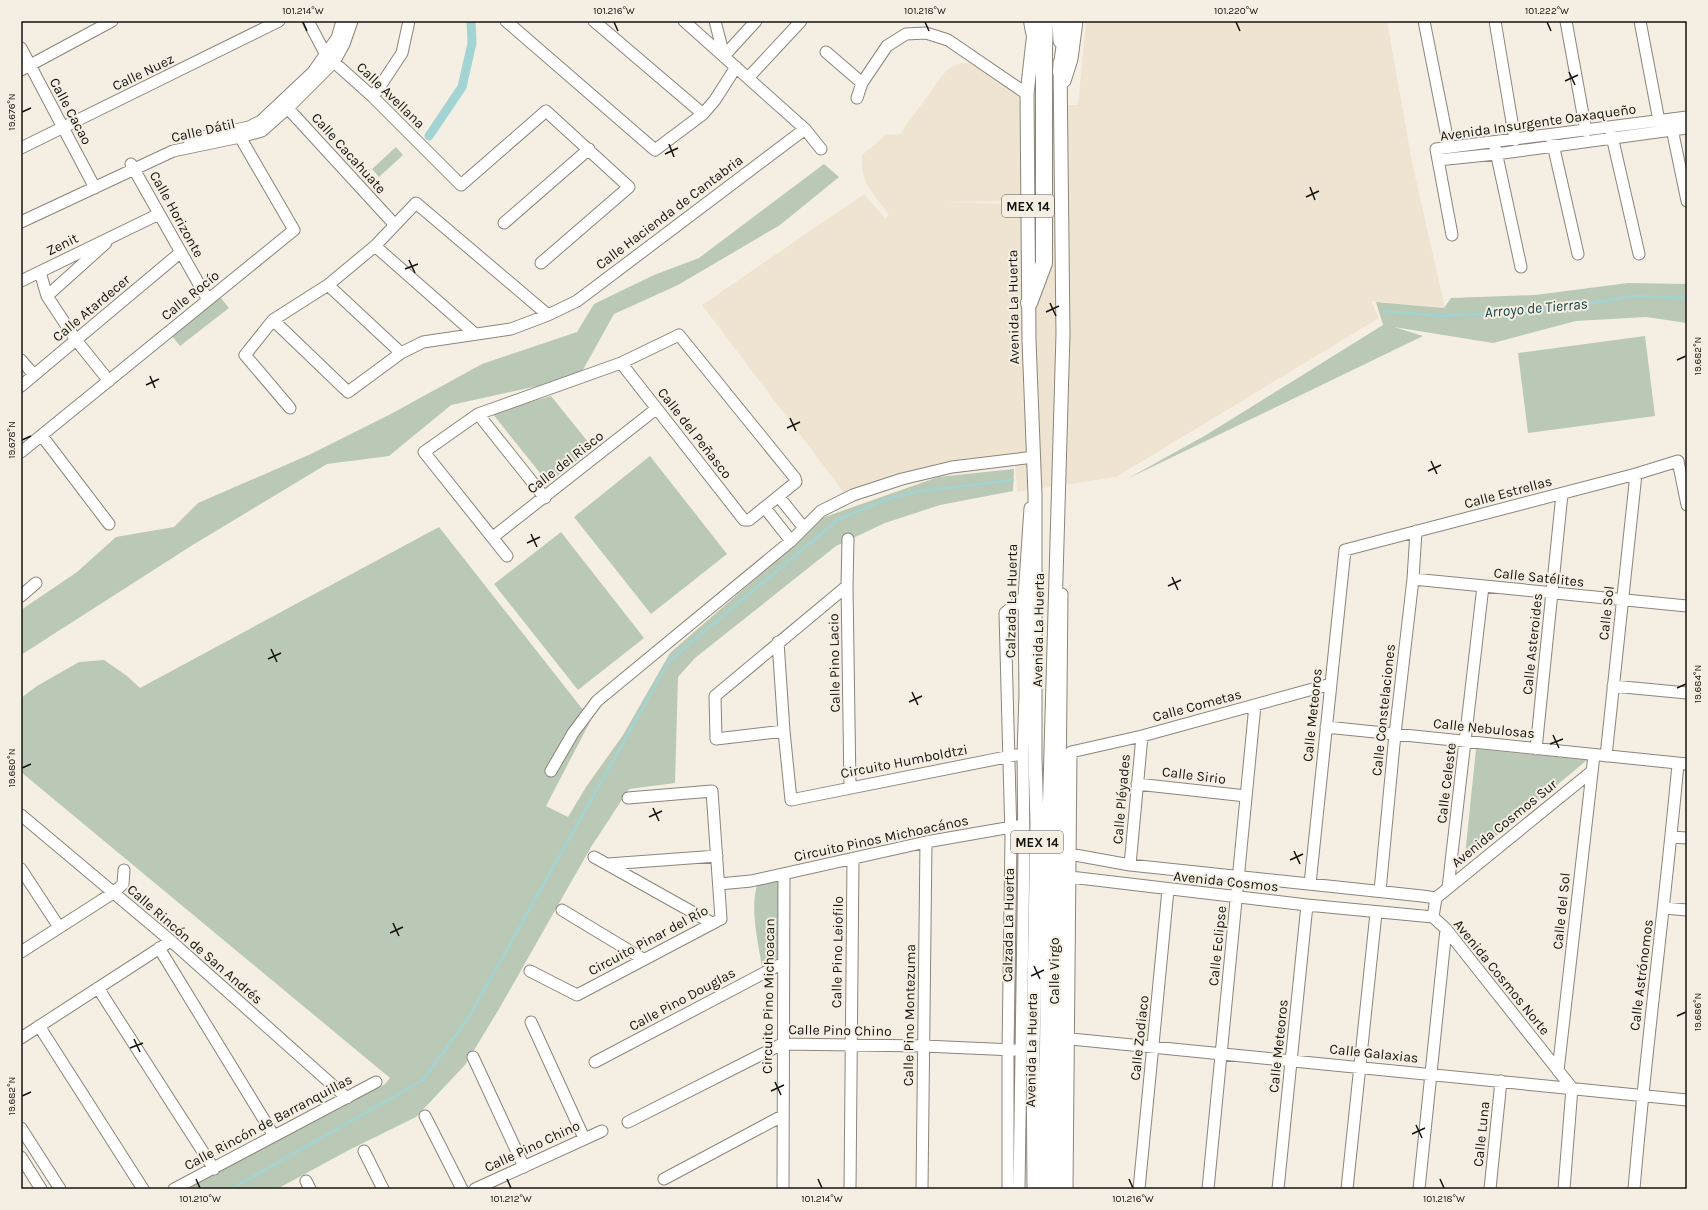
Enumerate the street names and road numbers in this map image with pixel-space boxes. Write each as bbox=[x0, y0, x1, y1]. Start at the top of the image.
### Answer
street label: Calle Nuez bbox=[110, 50, 177, 95]
street label: Calle Avellana bbox=[353, 59, 428, 132]
street label: Calle Cacao bbox=[46, 75, 95, 148]
street label: Avenida Insurgente Oaxaqueño bbox=[1439, 100, 1637, 145]
street label: Calle Cacahuate bbox=[308, 109, 389, 197]
street label: Calle Dátil bbox=[170, 115, 237, 146]
street label: Calle Hacienda de Cantabria bbox=[592, 151, 746, 273]
street label: Calle Horizonte bbox=[146, 168, 207, 260]
road number: MEX 14 bbox=[1002, 195, 1054, 217]
street label: Zenit bbox=[44, 229, 81, 259]
street label: Avenida La Huerta bbox=[1004, 250, 1023, 364]
street label: Calle Rocío bbox=[158, 267, 223, 324]
street label: Calle Atardecer bbox=[49, 271, 134, 346]
street label: Calle del Peñasco bbox=[654, 384, 735, 482]
street label: Calle del Risco bbox=[524, 427, 607, 498]
street label: Calle Estrellas bbox=[1462, 473, 1554, 512]
street label: Calzada La Huerta bbox=[1002, 544, 1021, 658]
street label: Calle Satélites bbox=[1493, 564, 1585, 591]
street label: Avenida La Huerta bbox=[1029, 573, 1048, 687]
street label: Calle Sol bbox=[1595, 585, 1618, 641]
street label: Calle Asteroides bbox=[1519, 592, 1546, 696]
street label: Calle Pino Lacio bbox=[825, 613, 844, 713]
street label: Calle Constelaciones bbox=[1368, 643, 1399, 777]
street label: Calle Meteoros bbox=[1299, 667, 1326, 763]
street label: Calle Cometas bbox=[1151, 685, 1244, 726]
street label: Calle Nebulosas bbox=[1432, 715, 1536, 742]
street label: Circuito Humboldtzi bbox=[839, 741, 969, 782]
street label: Calle Celeste bbox=[1433, 742, 1460, 824]
street label: Calle Pléyades bbox=[1109, 753, 1134, 845]
street label: Calle Sirio bbox=[1161, 763, 1227, 788]
street label: Avenida Cosmos Sur bbox=[1448, 775, 1561, 871]
street label: Circuito Pinos Michoacános bbox=[792, 812, 970, 865]
road number: MEX 14 bbox=[1011, 831, 1063, 853]
street label: Calzada La Huerta bbox=[999, 868, 1018, 982]
street label: Avenida Cosmos bbox=[1173, 868, 1279, 895]
street label: Calle del Sol bbox=[1549, 872, 1574, 950]
street label: Calle Rincón de San Andrés bbox=[124, 881, 266, 1008]
street label: Calle Pino Leiofilo bbox=[828, 896, 847, 1008]
street label: Circuito Pinar del Río bbox=[585, 902, 711, 979]
street label: Calle Eclipse bbox=[1205, 905, 1230, 987]
street label: Avenida Cosmos Norte bbox=[1450, 916, 1553, 1038]
street label: Circuito Pino Michoacan bbox=[759, 918, 778, 1074]
street label: Calle Astrónomos bbox=[1626, 918, 1657, 1032]
street label: Calle Virgo bbox=[1046, 937, 1063, 1005]
street label: Calle Pino Montezuma bbox=[900, 944, 919, 1086]
street label: Calle Pino Douglas bbox=[626, 964, 738, 1035]
street label: Avenida La Huerta bbox=[1022, 993, 1041, 1107]
street label: Calle Zodiaco bbox=[1127, 995, 1152, 1082]
street label: Calle Meteoros bbox=[1265, 998, 1292, 1094]
street label: Calle Pino Chino bbox=[788, 1021, 892, 1040]
street label: Calle Galaxias bbox=[1329, 1040, 1419, 1067]
street label: Calle Rincón de Barranquillas bbox=[181, 1071, 355, 1174]
street label: Calle Luna bbox=[1470, 1100, 1493, 1168]
street label: Calle Pino Chino bbox=[482, 1117, 583, 1176]

